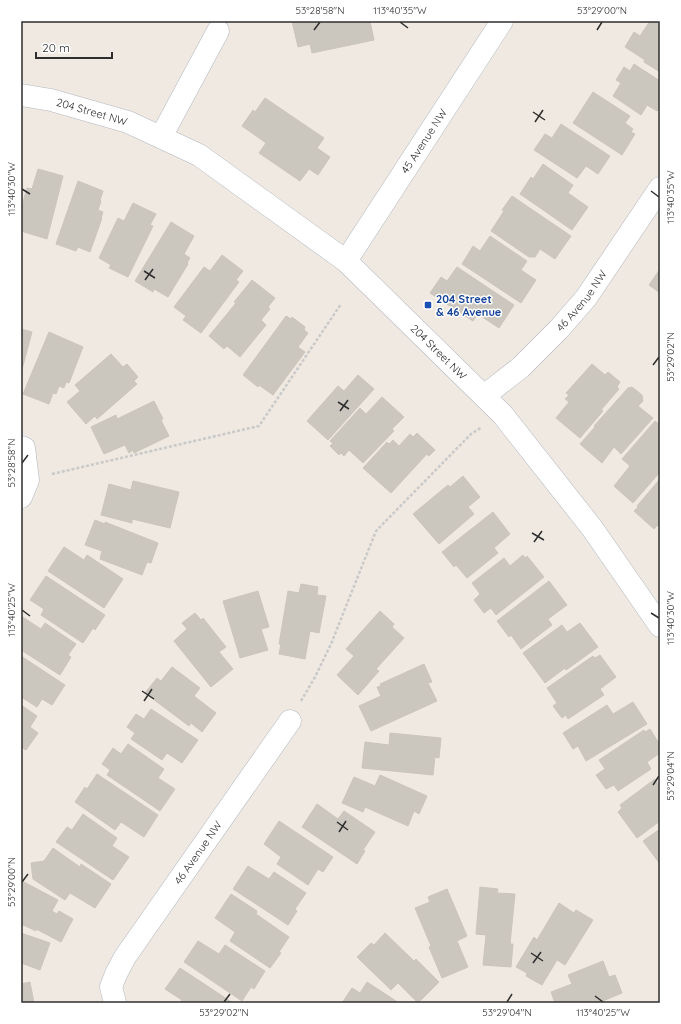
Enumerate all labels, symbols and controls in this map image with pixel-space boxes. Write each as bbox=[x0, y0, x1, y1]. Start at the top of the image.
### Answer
text: 53°28'58"N bbox=[296, 4, 344, 17]
text: 113°40'35"W bbox=[373, 4, 427, 17]
text: 53°29'00"N bbox=[577, 4, 627, 17]
scale bar bbox=[36, 34, 112, 60]
text: 20 m bbox=[42, 40, 70, 55]
street label: 204 Street NW bbox=[55, 95, 129, 129]
street label: 45 Avenue NW bbox=[398, 106, 450, 176]
text: 113°40'30"W bbox=[5, 162, 18, 216]
text: 113°40'35"W bbox=[664, 170, 677, 224]
street label: 46 Avenue NW bbox=[553, 267, 610, 334]
place label: 204 Street & 46 Avenue bbox=[436, 292, 502, 319]
marker: 204 Street & 46 Avenue bbox=[423, 300, 433, 310]
street label: 204 Street NW bbox=[408, 321, 470, 383]
text: 53°29'02"N bbox=[664, 332, 677, 382]
text: 53°28'58"N bbox=[5, 439, 18, 487]
text: 113°40'25"W bbox=[5, 583, 18, 637]
text: 113°40'30"W bbox=[664, 591, 677, 645]
text: 53°29'04"N bbox=[664, 751, 677, 801]
street label: 46 Avenue NW bbox=[171, 818, 225, 887]
text: 53°29'00"N bbox=[5, 857, 18, 907]
text: 53°29'02"N bbox=[199, 1006, 249, 1019]
text: 53°29'04"N bbox=[482, 1006, 532, 1019]
text: 113°40'25"W bbox=[576, 1006, 630, 1019]

